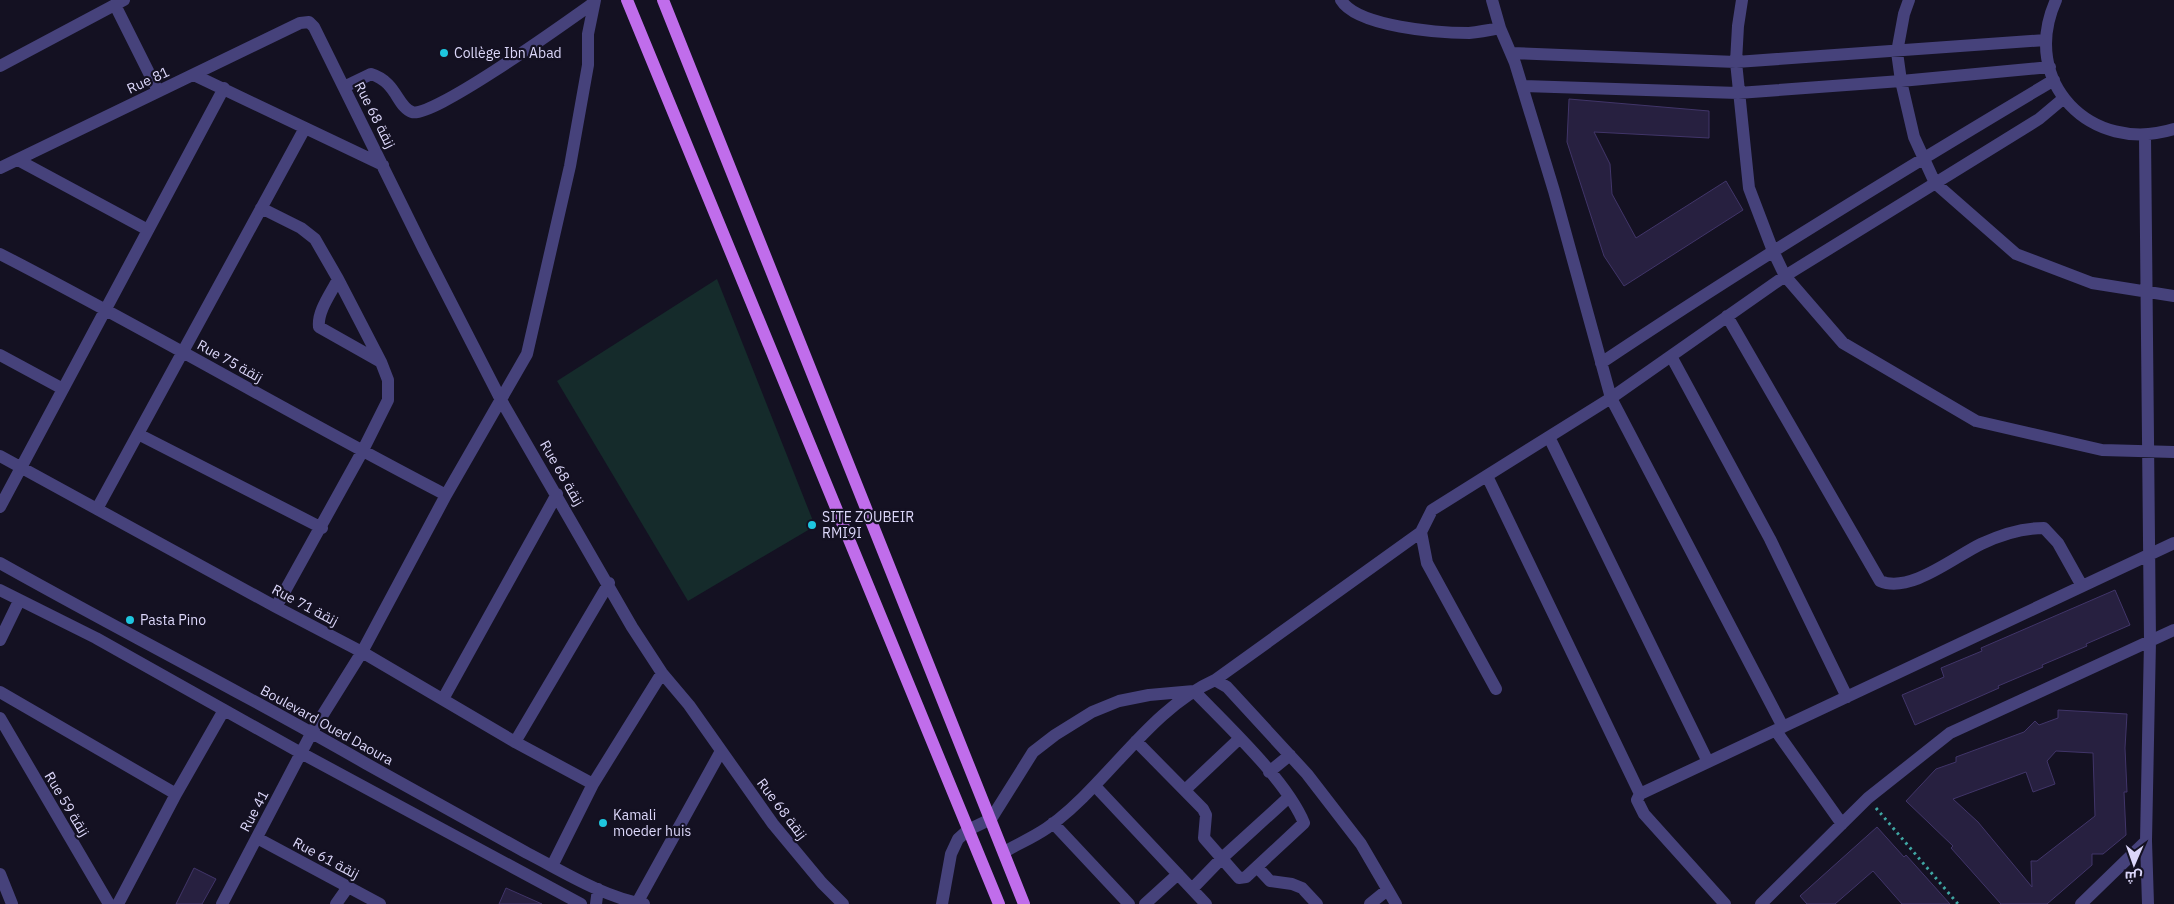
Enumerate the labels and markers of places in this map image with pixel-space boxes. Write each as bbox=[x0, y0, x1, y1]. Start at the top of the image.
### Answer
place label: Collège Ibn Abad bbox=[454, 44, 562, 62]
marker: Collège Ibn Abad bbox=[438, 47, 450, 59]
place label: SITE ZOUBEIR RMI9I bbox=[822, 508, 914, 542]
marker: SITE ZOUBEIR RMI9I bbox=[806, 519, 818, 531]
place label: Pasta Pino bbox=[140, 611, 206, 629]
marker: Pasta Pino bbox=[124, 614, 136, 626]
place label: Kamali moeder huis bbox=[613, 806, 691, 840]
marker: Kamali moeder huis bbox=[597, 817, 609, 829]

